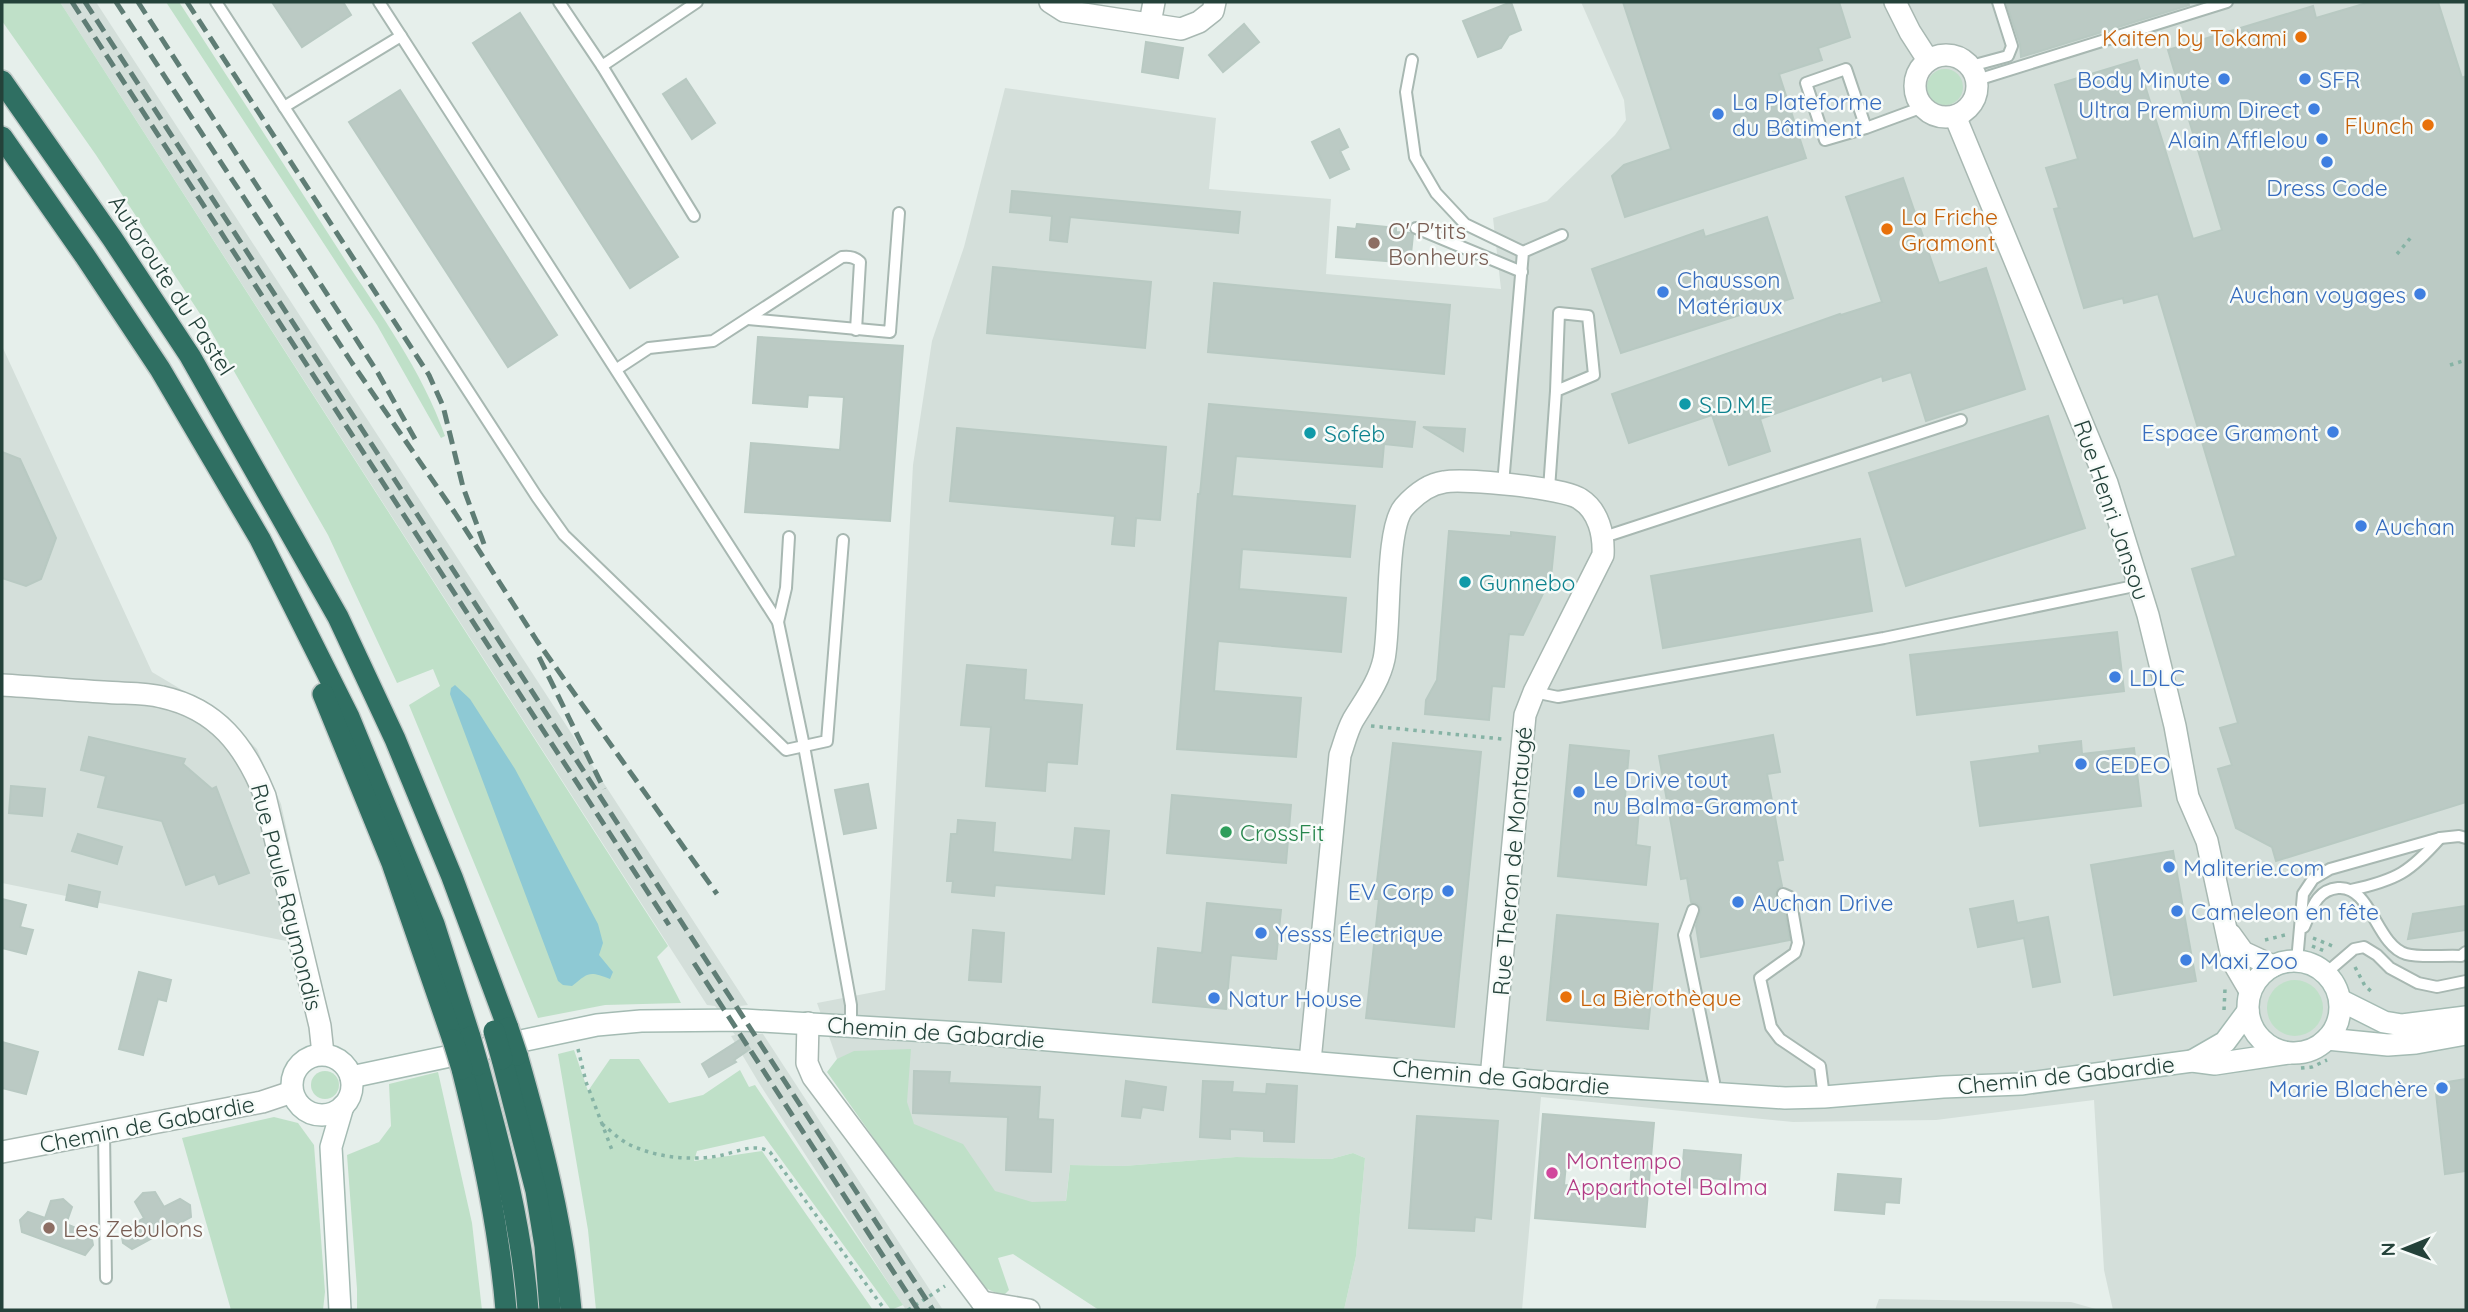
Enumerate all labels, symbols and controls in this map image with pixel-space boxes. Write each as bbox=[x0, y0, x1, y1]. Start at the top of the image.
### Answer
place label: Kaiten by Tokami bbox=[2102, 23, 2287, 52]
marker: Kaiten by Tokami bbox=[2293, 29, 2309, 45]
place label: Body Minute bbox=[2077, 65, 2210, 94]
place label: SFR bbox=[2319, 65, 2360, 94]
marker: Body Minute bbox=[2216, 71, 2232, 87]
marker: SFR bbox=[2297, 71, 2313, 87]
place label: La Plateforme du Bâtiment bbox=[1732, 87, 1882, 142]
place label: Ultra Premium Direct bbox=[2078, 95, 2300, 124]
marker: Ultra Premium Direct bbox=[2306, 101, 2322, 117]
marker: La Plateforme du Bâtiment bbox=[1710, 106, 1726, 122]
place label: Flunch bbox=[2344, 111, 2414, 140]
marker: Flunch bbox=[2420, 117, 2436, 133]
place label: Alain Afflelou bbox=[2168, 125, 2308, 154]
marker: Alain Afflelou bbox=[2314, 131, 2330, 147]
marker: Dress Code bbox=[2319, 154, 2335, 170]
place label: Dress Code bbox=[2266, 173, 2388, 202]
street label: Autoroute du Pastel bbox=[103, 189, 241, 381]
place label: La Friche Gramont bbox=[1901, 202, 1998, 257]
place label: O' P'tits Bonheurs bbox=[1388, 216, 1489, 271]
marker: La Friche Gramont bbox=[1879, 221, 1895, 237]
marker: O' P'tits Bonheurs bbox=[1366, 235, 1382, 251]
place label: Chausson Matériaux bbox=[1677, 265, 1782, 320]
place label: Auchan voyages bbox=[2229, 280, 2406, 309]
marker: Chausson Matériaux bbox=[1655, 284, 1671, 300]
marker: Auchan voyages bbox=[2412, 286, 2428, 302]
place label: S.D.M.E bbox=[1699, 390, 1773, 419]
marker: S.D.M.E bbox=[1677, 396, 1693, 412]
street label: Rue Henri Jansou bbox=[2068, 416, 2156, 604]
place label: Espace Gramont bbox=[2142, 418, 2319, 447]
place label: Sofeb bbox=[1324, 419, 1385, 448]
marker: Espace Gramont bbox=[2325, 424, 2341, 440]
marker: Sofeb bbox=[1302, 425, 1318, 441]
place label: Auchan bbox=[2375, 512, 2455, 541]
marker: Auchan bbox=[2353, 518, 2369, 534]
place label: Gunnebo bbox=[1479, 568, 1576, 597]
marker: Gunnebo bbox=[1457, 574, 1473, 590]
place label: LDLC bbox=[2129, 663, 2185, 692]
marker: LDLC bbox=[2107, 669, 2123, 685]
street label: Rue Theron de Montaugé bbox=[1486, 725, 1538, 997]
place label: CEDEO bbox=[2095, 750, 2170, 779]
marker: CEDEO bbox=[2073, 756, 2089, 772]
place label: Le Drive tout nu Balma-Gramont bbox=[1593, 765, 1798, 820]
street label: Rue Paule Raymondis bbox=[245, 781, 329, 1013]
marker: Le Drive tout nu Balma-Gramont bbox=[1571, 784, 1587, 800]
place label: CrossFit bbox=[1240, 818, 1325, 847]
marker: CrossFit bbox=[1218, 824, 1234, 840]
place label: Maliterie.com bbox=[2183, 853, 2325, 882]
marker: Maliterie.com bbox=[2161, 859, 2177, 875]
place label: EV Corp bbox=[1348, 877, 1434, 906]
marker: EV Corp bbox=[1440, 883, 1456, 899]
place label: Auchan Drive bbox=[1752, 888, 1894, 917]
marker: Auchan Drive bbox=[1730, 894, 1746, 910]
place label: Cameleon en fête bbox=[2191, 897, 2379, 926]
marker: Cameleon en fête bbox=[2169, 903, 2185, 919]
place label: Yesss Électrique bbox=[1275, 919, 1443, 948]
marker: Yesss Électrique bbox=[1253, 925, 1269, 941]
place label: Maxi Zoo bbox=[2200, 946, 2298, 975]
marker: Maxi Zoo bbox=[2178, 952, 2194, 968]
place label: La Bièrothèque bbox=[1580, 983, 1741, 1012]
place label: Natur House bbox=[1228, 984, 1362, 1013]
marker: La Bièrothèque bbox=[1558, 989, 1574, 1005]
marker: Natur House bbox=[1206, 990, 1222, 1006]
street label: Chemin de Gabardie bbox=[826, 1010, 1046, 1054]
street label: Chemin de Gabardie bbox=[1956, 1049, 2176, 1101]
street label: Chemin de Gabardie bbox=[1391, 1053, 1611, 1101]
place label: Marie Blachère bbox=[2269, 1074, 2428, 1103]
marker: Marie Blachère bbox=[2434, 1080, 2450, 1096]
street label: Chemin de Gabardie bbox=[37, 1089, 257, 1159]
place label: Montempo Apparthotel Balma bbox=[1566, 1146, 1768, 1201]
marker: Montempo Apparthotel Balma bbox=[1544, 1165, 1560, 1181]
place label: Les Zebulons bbox=[63, 1214, 203, 1243]
north arrow bbox=[2370, 1214, 2440, 1284]
marker: Les Zebulons bbox=[41, 1220, 57, 1236]
text: N bbox=[2376, 1242, 2400, 1256]

